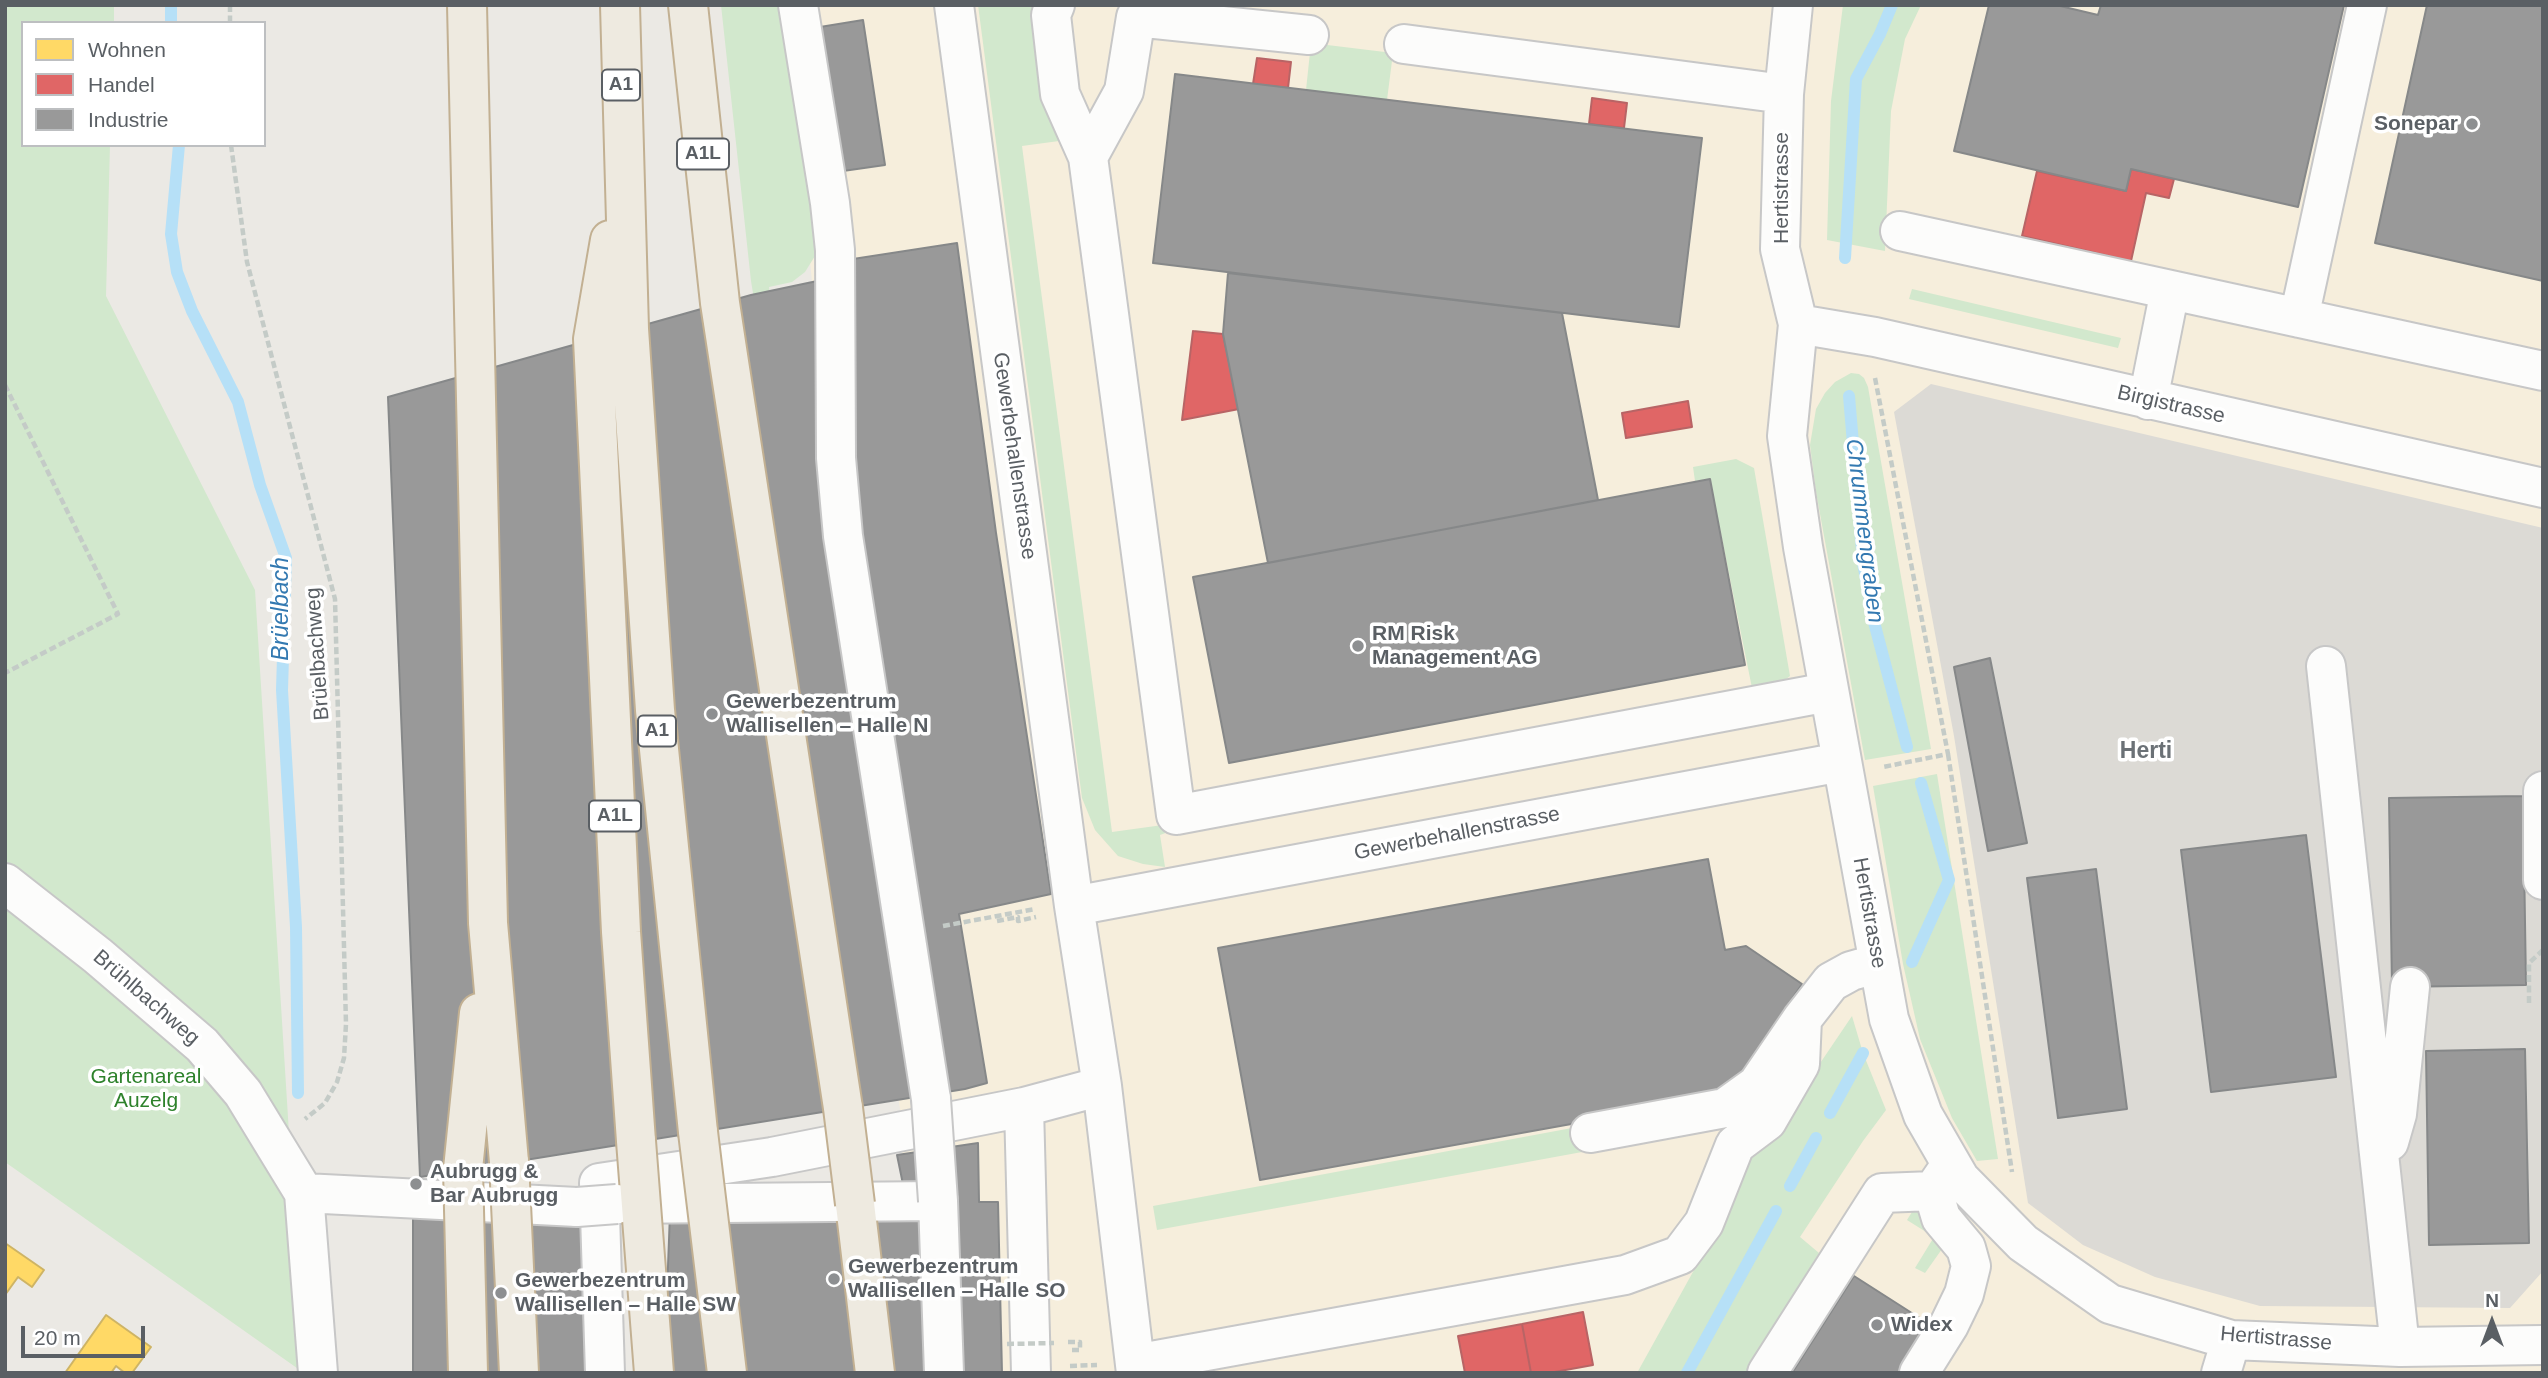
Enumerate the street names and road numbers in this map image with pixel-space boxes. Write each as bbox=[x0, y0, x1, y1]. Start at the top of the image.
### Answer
road number: A1 bbox=[602, 69, 640, 100]
street label: Hertistrasse bbox=[1769, 132, 1795, 244]
road number: A1L bbox=[677, 138, 729, 170]
street label: Gewerbehallenstrasse bbox=[987, 351, 1041, 561]
street label: Birgistrasse bbox=[2115, 380, 2227, 430]
street label: Brüelbachweg bbox=[301, 587, 335, 721]
road number: A1 bbox=[638, 716, 676, 746]
road number: A1L bbox=[589, 800, 641, 832]
street label: Gewerbehallenstrasse bbox=[1352, 802, 1562, 866]
street label: Hertistrasse bbox=[1847, 856, 1891, 970]
street label: Brühlbachweg bbox=[88, 945, 204, 1051]
street label: Hertistrasse bbox=[2219, 1322, 2333, 1356]

